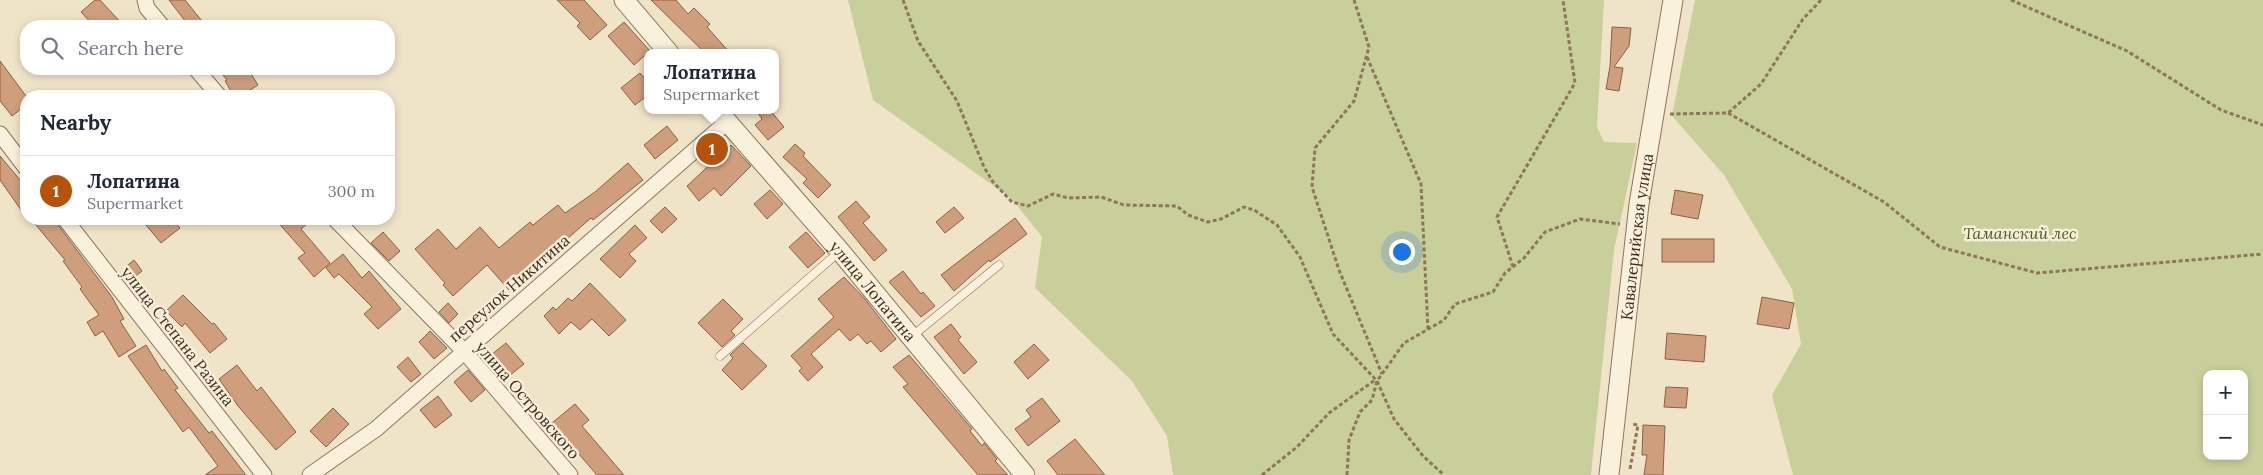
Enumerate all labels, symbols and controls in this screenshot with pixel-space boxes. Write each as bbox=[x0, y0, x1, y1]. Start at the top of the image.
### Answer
search box bbox=[20, 20, 395, 75]
icon: search bbox=[38, 34, 66, 62]
text: Search here bbox=[78, 36, 184, 60]
popup bbox=[644, 49, 779, 114]
text: Лопатина bbox=[663, 60, 756, 84]
text: Supermarket bbox=[663, 84, 760, 104]
text: Nearby bbox=[40, 109, 111, 136]
pin: 1 bbox=[696, 130, 728, 168]
street label: Кавалерийская улица bbox=[1616, 152, 1657, 321]
text: Лопатина bbox=[87, 169, 180, 193]
text: 1 bbox=[53, 181, 59, 201]
text: 300 m bbox=[328, 181, 375, 201]
text: Supermarket bbox=[87, 193, 183, 213]
park label: Таманский лес bbox=[1963, 223, 2077, 243]
street label: переулок Никитина bbox=[444, 230, 574, 346]
street label: улица Лопатина bbox=[826, 237, 920, 345]
your location bbox=[1389, 239, 1415, 265]
street label: улица Степана Разина bbox=[117, 262, 239, 410]
street label: улица Островского bbox=[471, 337, 585, 463]
map controls bbox=[2203, 370, 2248, 460]
button: + bbox=[2203, 370, 2248, 415]
button: − bbox=[2203, 415, 2248, 460]

